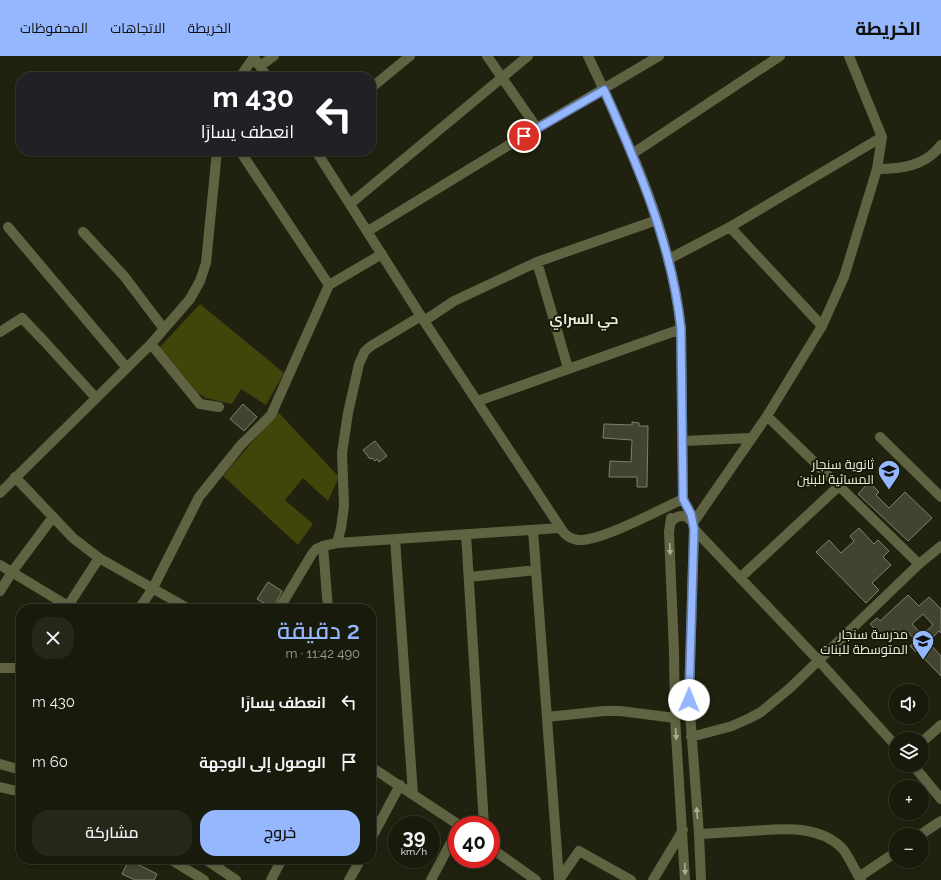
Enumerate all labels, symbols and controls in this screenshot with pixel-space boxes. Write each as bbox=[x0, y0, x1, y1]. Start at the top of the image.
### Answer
text: الخريطة bbox=[855, 17, 921, 39]
text: المحفوظات bbox=[20, 20, 88, 36]
text: الاتجاهات bbox=[110, 20, 166, 36]
text: الخريطة bbox=[188, 20, 231, 36]
text: 430 m bbox=[212, 81, 294, 114]
icon: left bbox=[308, 88, 360, 140]
pin bbox=[507, 119, 541, 153]
text: انعطف يسارًا bbox=[201, 121, 294, 142]
icon: arrive bbox=[513, 125, 535, 147]
district label: حي السراي bbox=[550, 311, 618, 331]
place label: ثانوية سنجار المسائية للبنين bbox=[797, 457, 875, 487]
school or university icon: ثانوية سنجار المسائية للبنين bbox=[876, 458, 902, 491]
one-way arrow bbox=[667, 543, 673, 556]
text: 2 دقيقة bbox=[277, 616, 360, 645]
button: close bbox=[32, 617, 74, 659]
place label: مدرسة سنجار المتوسطة للبنات bbox=[820, 627, 908, 657]
school or university icon: مدرسة سنجار المتوسطة للبنات bbox=[910, 628, 936, 661]
text: 490 m · 11:42 bbox=[286, 646, 360, 661]
position arrow bbox=[668, 679, 710, 721]
map controls bbox=[889, 684, 929, 868]
button: sound bbox=[889, 684, 929, 724]
icon: left bbox=[338, 691, 360, 713]
text: 430 m bbox=[32, 693, 75, 711]
text: انعطف يسارًا bbox=[241, 694, 326, 712]
one-way arrow bbox=[673, 728, 680, 740]
button: layers bbox=[889, 732, 929, 772]
icon: arrive bbox=[338, 751, 360, 773]
text: 60 m bbox=[32, 753, 68, 771]
text: الوصول إلى الوجهة bbox=[199, 754, 326, 772]
button: + bbox=[889, 780, 929, 820]
one-way arrow bbox=[694, 807, 700, 819]
button: مشاركة bbox=[32, 810, 192, 856]
button: خروج bbox=[200, 810, 360, 856]
speed limit sign: 40 bbox=[448, 816, 500, 868]
text: 39 bbox=[403, 825, 425, 849]
button: − bbox=[889, 828, 929, 868]
text: km/h bbox=[401, 846, 427, 857]
one-way arrow bbox=[681, 863, 688, 875]

